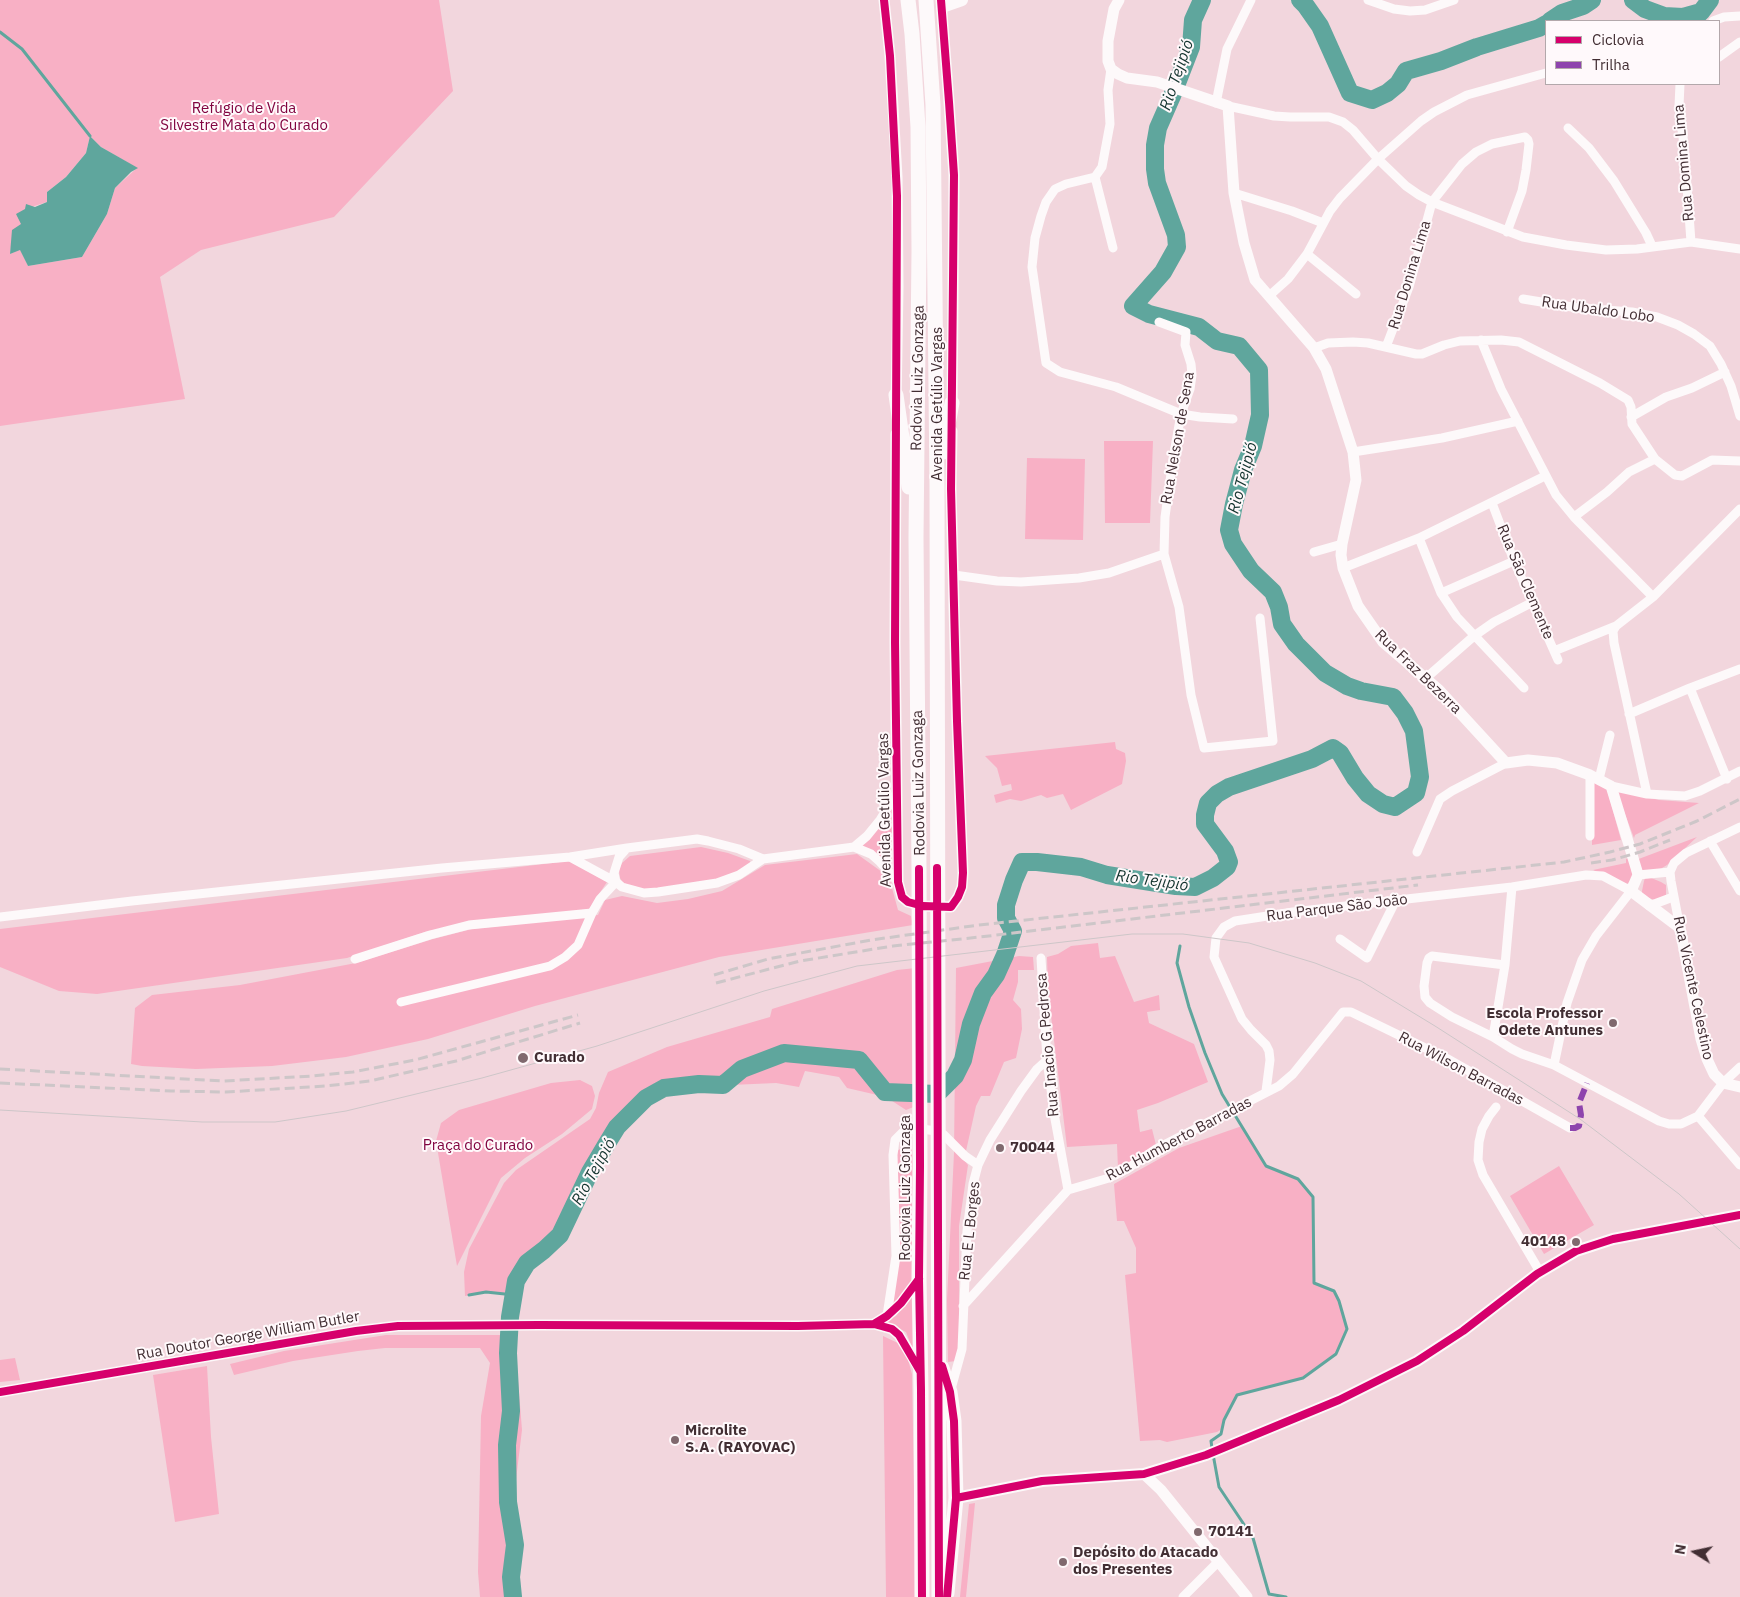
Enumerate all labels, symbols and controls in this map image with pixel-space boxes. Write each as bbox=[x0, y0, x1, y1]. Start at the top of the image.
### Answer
legend bbox=[1545, 20, 1720, 85]
text: Ciclovia bbox=[1592, 30, 1644, 49]
water label: Rio Tejipió bbox=[1156, 37, 1198, 113]
text: Trilha bbox=[1592, 55, 1630, 74]
park label: Refúgio de Vida Silvestre Mata do Curado bbox=[160, 100, 328, 135]
street label: Rua Domina Lima bbox=[1670, 104, 1698, 222]
street label: Rua Donina Lima bbox=[1385, 218, 1435, 332]
street label: Rua Ubaldo Lobo bbox=[1540, 293, 1656, 327]
street label: Rodovia Luiz Gonzaga bbox=[908, 305, 928, 451]
street label: Avenida Getúlio Vargas bbox=[929, 327, 947, 481]
street label: Rua Nelson de Sena bbox=[1157, 370, 1199, 506]
water label: Rio Tejipió bbox=[1224, 440, 1262, 516]
street label: Rua São Clemente bbox=[1493, 522, 1557, 642]
street label: Rua Fraz Bezerra bbox=[1371, 626, 1465, 718]
street label: Rodovia Luiz Gonzaga bbox=[909, 710, 929, 856]
street label: Avenida Getúlio Vargas bbox=[875, 733, 895, 887]
water label: Rio Tejipió bbox=[1114, 866, 1190, 896]
street label: Rua Parque São João bbox=[1265, 890, 1409, 926]
street label: Rua Vicente Celestino bbox=[1669, 914, 1717, 1062]
street label: Rua Inacio G Pedrosa bbox=[1033, 972, 1063, 1118]
place label: Escola Professor Odete Antunes bbox=[1486, 1005, 1603, 1040]
marker: Escola Professor Odete Antunes bbox=[1607, 1017, 1619, 1029]
street label: Rua Wilson Barradas bbox=[1395, 1028, 1527, 1110]
place label: Curado bbox=[534, 1049, 585, 1067]
marker: Curado bbox=[516, 1051, 530, 1065]
street label: Rua Humberto Barradas bbox=[1103, 1093, 1255, 1185]
street label: Rodovia Luiz Gonzaga bbox=[897, 1115, 915, 1261]
water label: Rio Tejipió bbox=[568, 1135, 620, 1209]
park label: Praça do Curado bbox=[423, 1137, 533, 1155]
place label: 70044 bbox=[1010, 1139, 1055, 1157]
marker: 70044 bbox=[994, 1142, 1006, 1154]
street label: Rua E L Borges bbox=[956, 1180, 984, 1282]
place label: 40148 bbox=[1521, 1233, 1566, 1251]
marker: 40148 bbox=[1570, 1236, 1582, 1248]
street label: Rua Doutor George William Butler bbox=[135, 1308, 361, 1364]
place label: Microlite S.A. (RAYOVAC) bbox=[685, 1422, 795, 1457]
marker: Microlite S.A. (RAYOVAC) bbox=[669, 1434, 681, 1446]
place label: 70141 bbox=[1208, 1523, 1253, 1541]
marker: 70141 bbox=[1192, 1526, 1204, 1538]
north arrow bbox=[1670, 1527, 1720, 1577]
text: N bbox=[1670, 1543, 1690, 1556]
place label: Depósito do Atacado dos Presentes bbox=[1073, 1544, 1218, 1579]
marker: Depósito do Atacado dos Presentes bbox=[1057, 1556, 1069, 1568]

